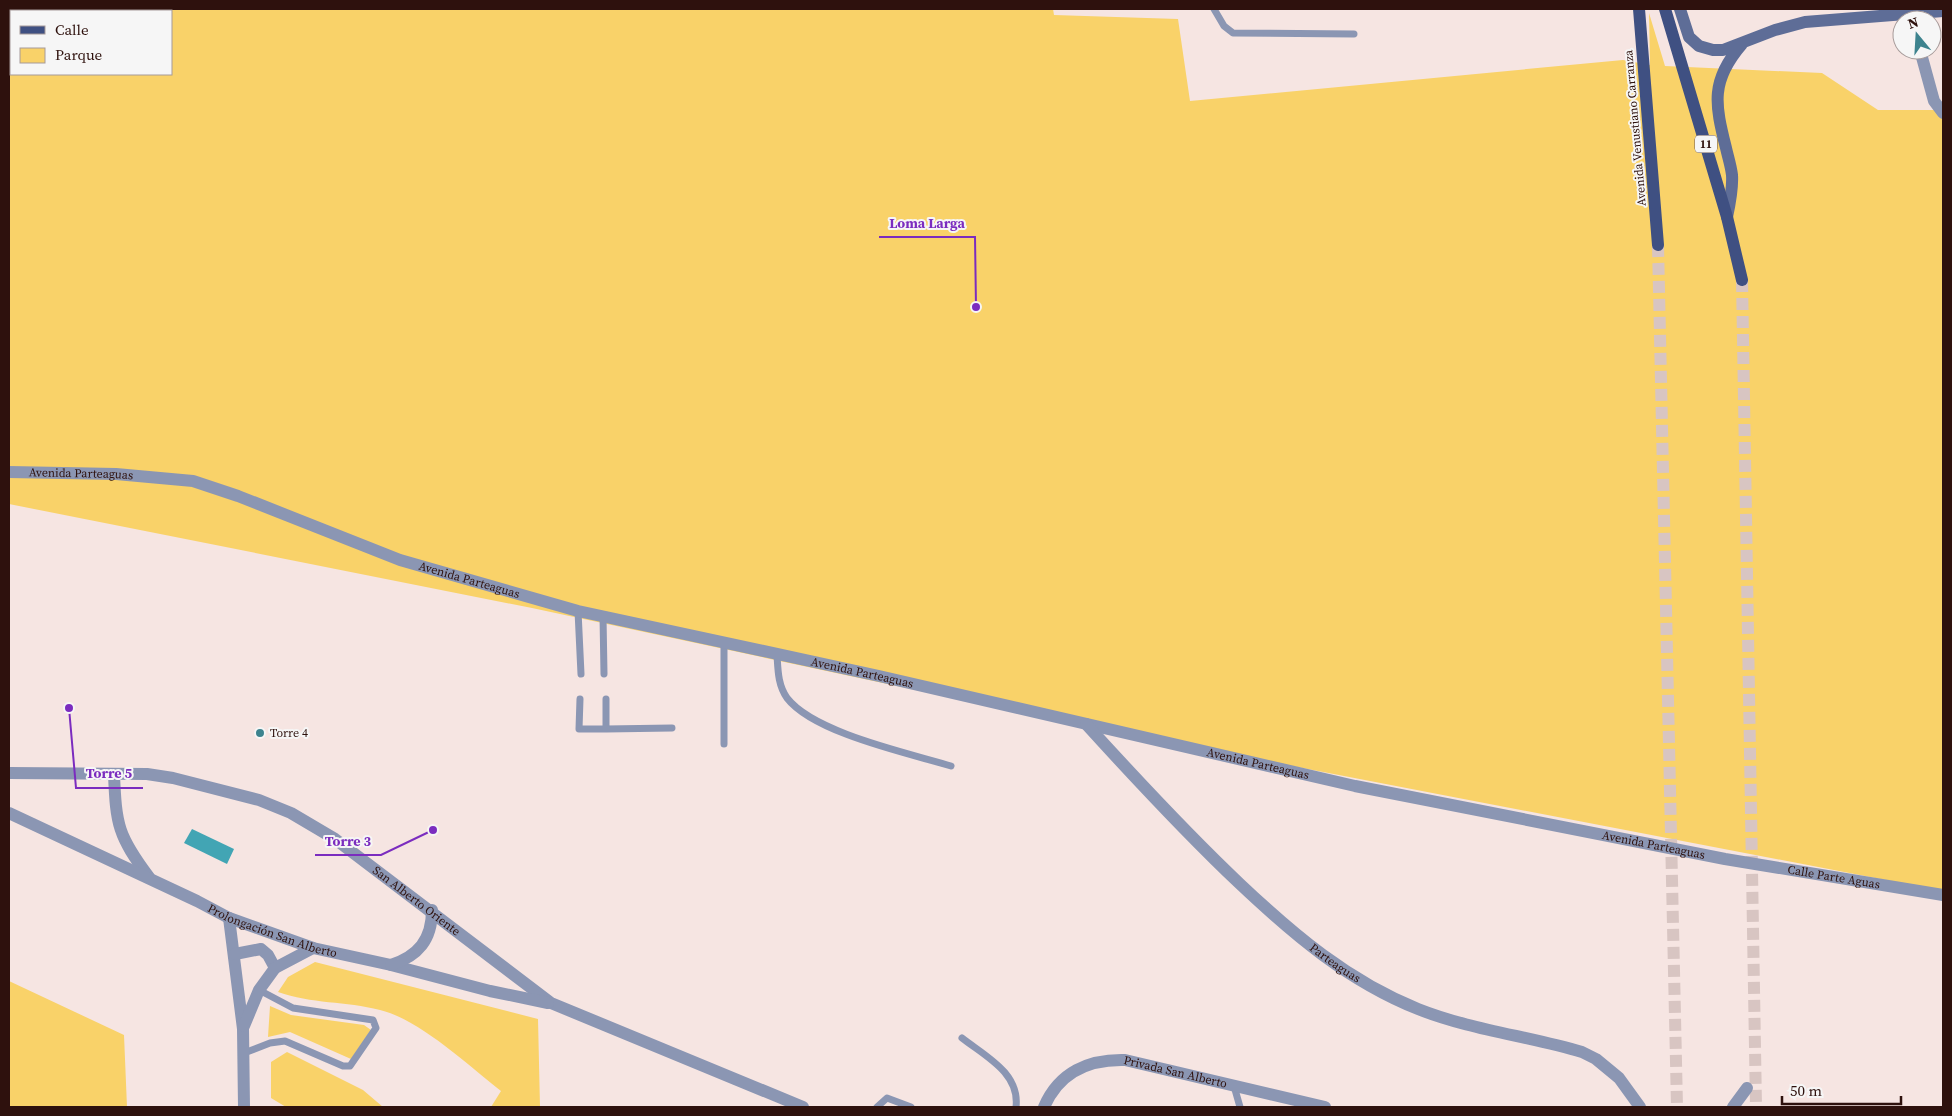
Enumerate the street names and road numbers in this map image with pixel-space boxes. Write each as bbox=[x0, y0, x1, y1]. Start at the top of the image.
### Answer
street label: Avenida Venustiano Carranza bbox=[1620, 48, 1650, 207]
road number: 11 bbox=[1695, 136, 1717, 152]
street label: Avenida Parteaguas bbox=[29, 464, 134, 484]
street label: Avenida Parteaguas bbox=[417, 558, 522, 602]
street label: Avenida Parteaguas bbox=[810, 654, 915, 692]
street label: Avenida Parteaguas bbox=[1205, 744, 1311, 783]
street label: Avenida Parteaguas bbox=[1601, 827, 1706, 863]
street label: Calle Parte Aguas bbox=[1786, 861, 1881, 892]
street label: San Alberto Oriente bbox=[369, 862, 464, 939]
street label: Prolongación San Alberto bbox=[205, 900, 339, 961]
street label: Parteaguas bbox=[1306, 940, 1364, 986]
street label: Privada San Alberto bbox=[1122, 1052, 1229, 1092]

